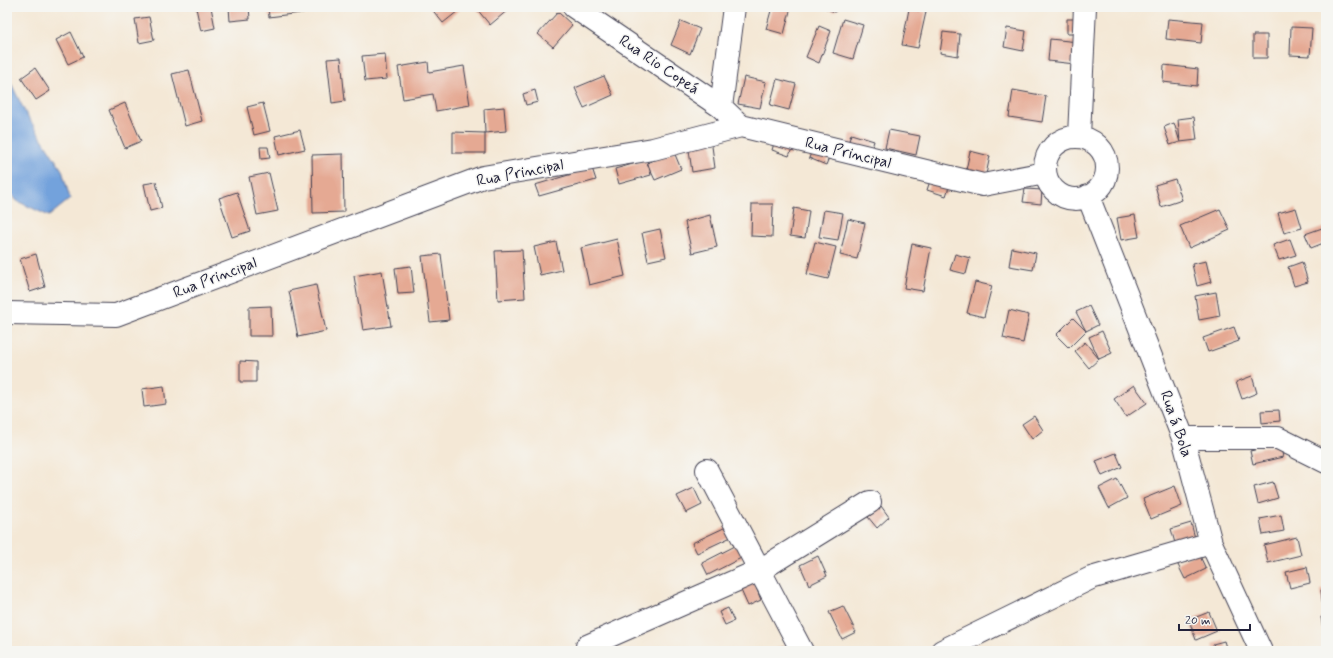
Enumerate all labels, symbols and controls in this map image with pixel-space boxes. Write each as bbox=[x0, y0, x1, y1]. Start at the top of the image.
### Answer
street label: Rua Rio Copeá bbox=[615, 30, 703, 100]
street label: Rua Principal bbox=[803, 132, 893, 174]
street label: Rua Principal bbox=[475, 154, 565, 192]
street label: Rua Principal bbox=[170, 252, 260, 304]
street label: Rua á Bola bbox=[1155, 388, 1197, 460]
scale bar bbox=[1179, 606, 1250, 632]
text: 20 m bbox=[1185, 613, 1211, 629]

